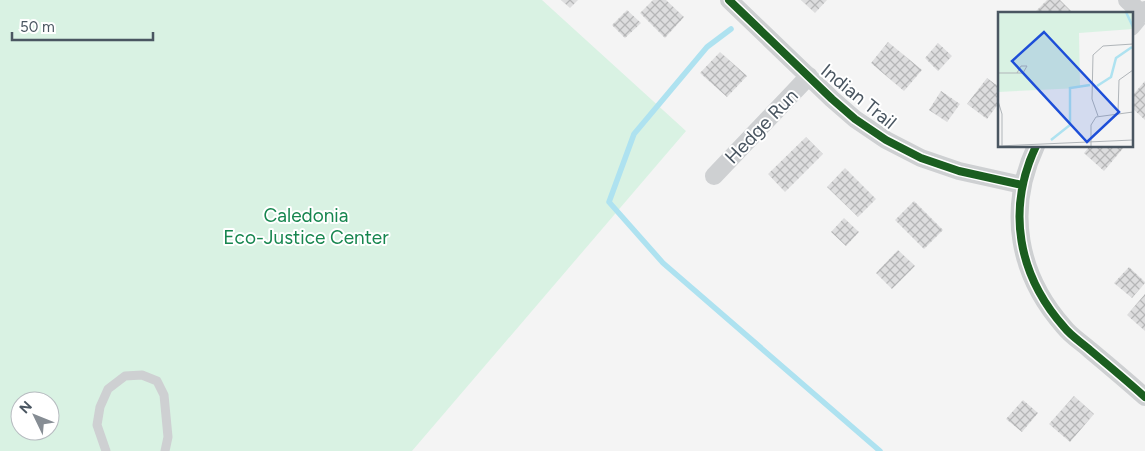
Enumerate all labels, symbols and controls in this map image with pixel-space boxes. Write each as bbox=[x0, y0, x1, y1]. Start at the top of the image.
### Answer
scale bar bbox=[12, 10, 154, 42]
inset map bbox=[998, 12, 1132, 148]
text: 50 m bbox=[20, 18, 55, 36]
street label: Indian Trail bbox=[816, 59, 901, 134]
street label: Hedge Run bbox=[720, 84, 803, 169]
park label: Caledonia Eco-Justice Center bbox=[223, 204, 389, 249]
north arrow bbox=[10, 391, 60, 441]
text: N bbox=[16, 398, 36, 417]

